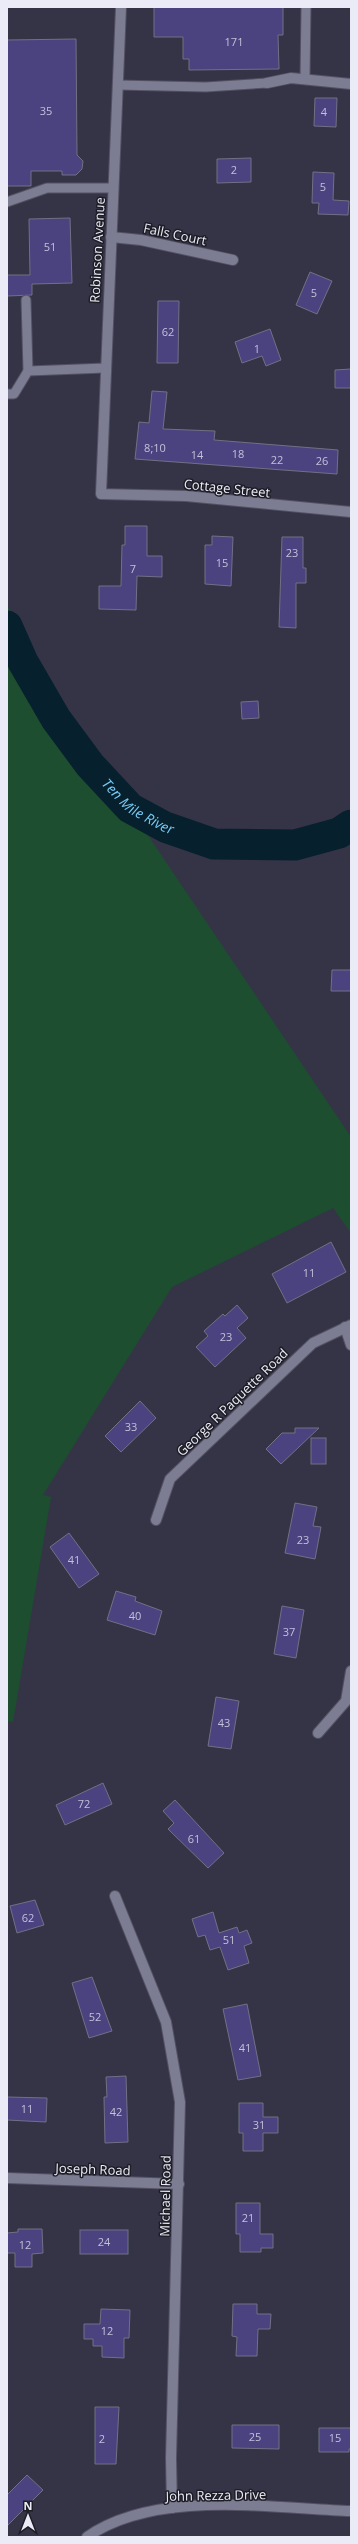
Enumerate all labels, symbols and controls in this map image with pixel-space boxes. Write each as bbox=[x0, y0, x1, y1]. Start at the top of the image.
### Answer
house number: 171 bbox=[225, 34, 243, 49]
house number: 35 bbox=[40, 103, 52, 118]
house number: 4 bbox=[321, 104, 328, 119]
house number: 2 bbox=[231, 162, 237, 177]
house number: 5 bbox=[320, 179, 326, 194]
street label: Robinson Avenue bbox=[85, 197, 109, 303]
street label: Falls Court bbox=[142, 219, 209, 250]
house number: 51 bbox=[44, 239, 56, 254]
house number: 5 bbox=[311, 285, 317, 300]
house number: 62 bbox=[162, 324, 174, 339]
house number: 1 bbox=[254, 341, 260, 356]
house number: 8;10 bbox=[144, 440, 166, 455]
house number: 18 bbox=[232, 446, 244, 461]
house number: 14 bbox=[191, 447, 204, 462]
house number: 22 bbox=[271, 452, 283, 467]
house number: 26 bbox=[316, 453, 328, 468]
street label: Cottage Street bbox=[183, 475, 271, 502]
house number: 23 bbox=[286, 545, 298, 560]
house number: 15 bbox=[216, 555, 228, 570]
house number: 7 bbox=[130, 561, 136, 576]
water label: Ten Mile River bbox=[98, 774, 177, 839]
house number: 11 bbox=[303, 1265, 315, 1280]
house number: 23 bbox=[220, 1329, 232, 1344]
street label: George R Paquette Road bbox=[172, 1344, 292, 1460]
house number: 33 bbox=[125, 1419, 137, 1434]
house number: 23 bbox=[297, 1532, 309, 1547]
house number: 41 bbox=[68, 1552, 80, 1567]
house number: 40 bbox=[129, 1608, 141, 1623]
house number: 37 bbox=[283, 1624, 295, 1639]
house number: 43 bbox=[218, 1715, 230, 1730]
house number: 72 bbox=[78, 1796, 90, 1811]
house number: 61 bbox=[188, 1831, 200, 1846]
house number: 62 bbox=[22, 1910, 34, 1925]
house number: 51 bbox=[223, 1932, 235, 1947]
house number: 52 bbox=[89, 2009, 101, 2024]
house number: 41 bbox=[239, 2040, 251, 2055]
house number: 11 bbox=[21, 2101, 33, 2116]
house number: 42 bbox=[110, 2104, 122, 2119]
house number: 31 bbox=[253, 2117, 265, 2132]
street label: Michael Road bbox=[155, 2155, 175, 2237]
street label: Joseph Road bbox=[53, 2159, 131, 2179]
house number: 21 bbox=[242, 2210, 254, 2225]
house number: 24 bbox=[98, 2234, 111, 2249]
house number: 12 bbox=[19, 2237, 31, 2252]
house number: 12 bbox=[101, 2323, 113, 2338]
house number: 25 bbox=[249, 2429, 261, 2444]
house number: 15 bbox=[329, 2430, 341, 2445]
house number: 2 bbox=[99, 2431, 105, 2446]
street label: John Rezza Drive bbox=[164, 2485, 266, 2505]
north arrow bbox=[8, 2496, 48, 2536]
text: N bbox=[24, 2498, 32, 2513]

